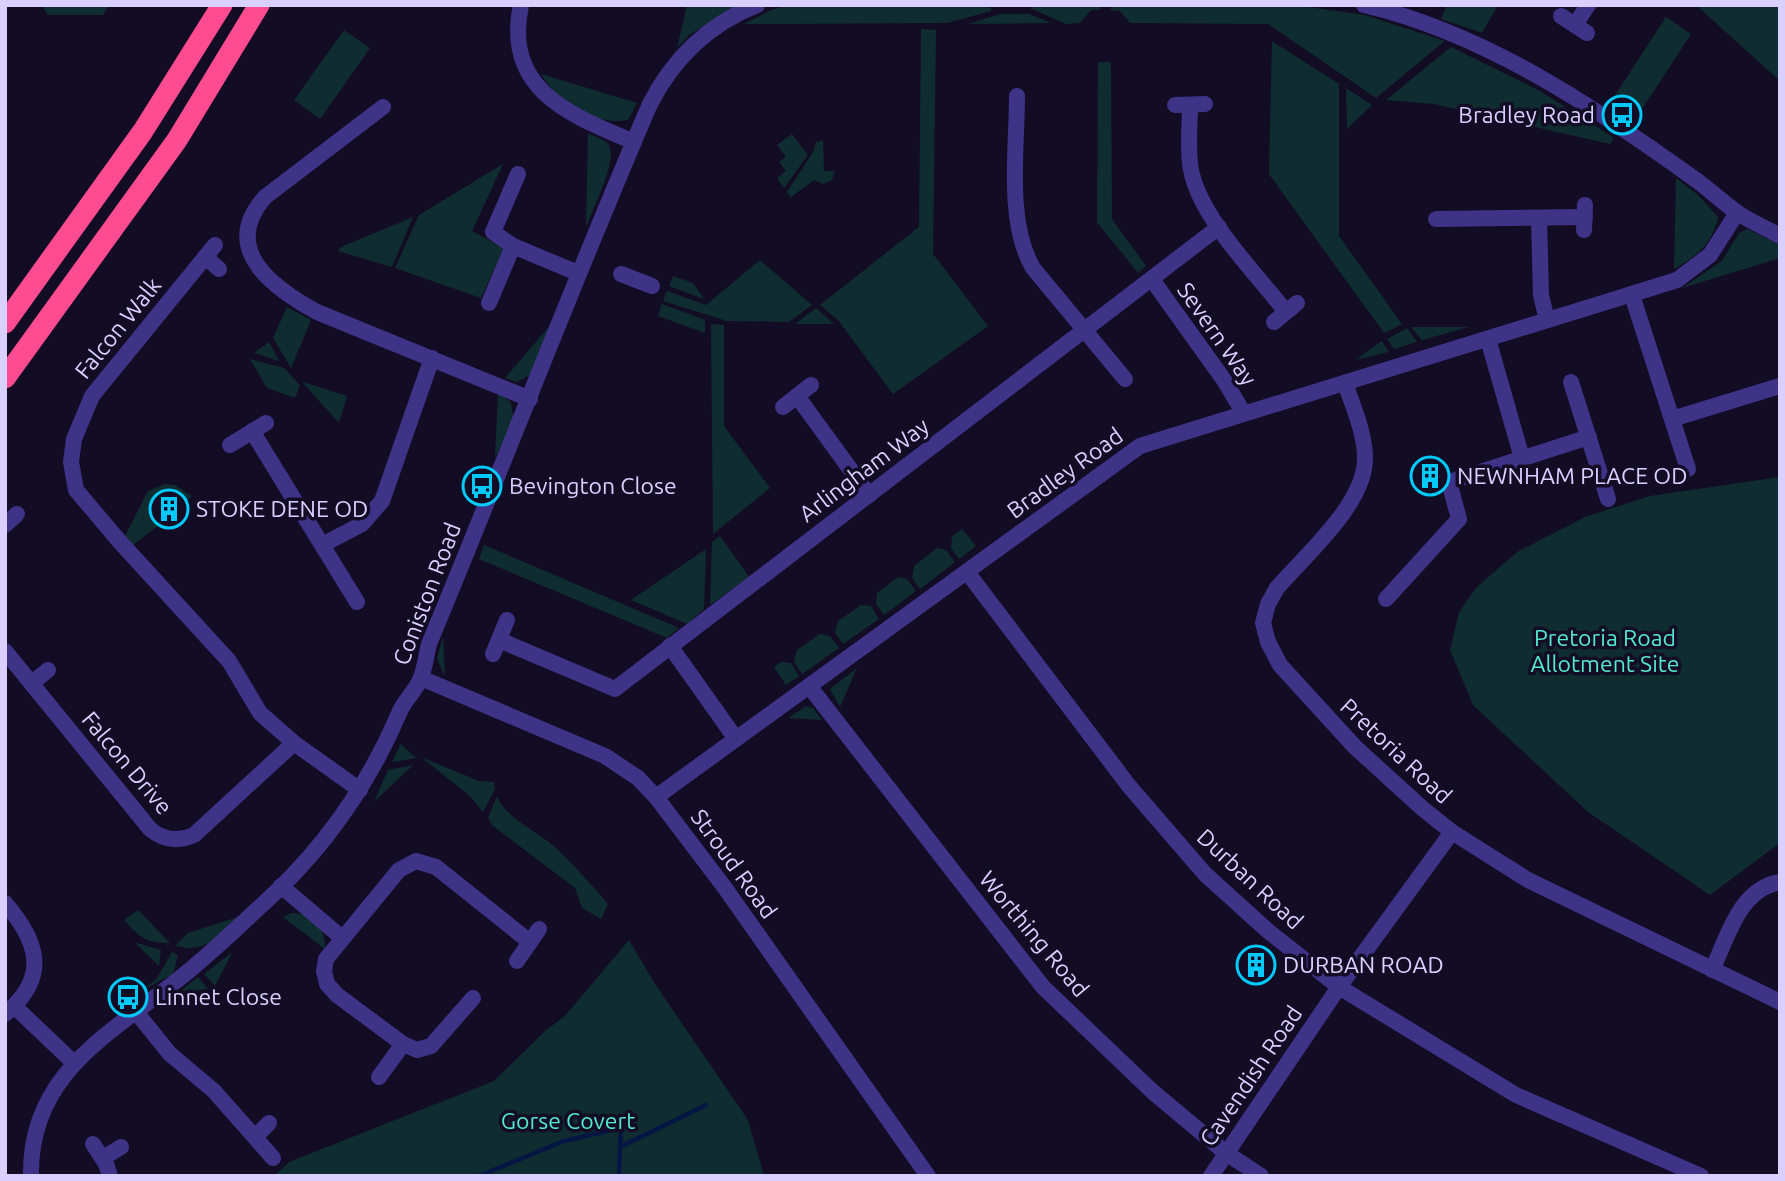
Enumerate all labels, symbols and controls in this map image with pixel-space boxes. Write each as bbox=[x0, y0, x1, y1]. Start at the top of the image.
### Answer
bus stop icon: Bradley Road bbox=[1601, 94, 1643, 136]
place label: Bradley Road bbox=[1458, 102, 1595, 127]
street label: Falcon Walk bbox=[70, 272, 166, 383]
street label: Severn Way bbox=[1173, 278, 1262, 390]
street label: Arlingham Way bbox=[794, 413, 933, 526]
street label: Bradley Road bbox=[1002, 422, 1127, 523]
building icon: NEWNHAM PLACE OD bbox=[1409, 455, 1451, 497]
place label: NEWNHAM PLACE OD bbox=[1457, 463, 1687, 488]
bus stop icon: Bevington Close bbox=[461, 465, 503, 507]
place label: Bevington Close bbox=[509, 473, 677, 498]
building icon: STOKE DENE OD bbox=[148, 488, 190, 530]
place label: STOKE DENE OD bbox=[196, 496, 368, 521]
street label: Coniston Road bbox=[388, 519, 465, 668]
park label: Pretoria Road Allotment Site bbox=[1531, 625, 1679, 676]
street label: Pretoria Road bbox=[1336, 693, 1457, 808]
street label: Falcon Drive bbox=[77, 706, 177, 819]
street label: Stroud Road bbox=[687, 805, 782, 923]
street label: Durban Road bbox=[1193, 824, 1308, 934]
street label: Worthing Road bbox=[975, 866, 1094, 1001]
building icon: DURBAN ROAD bbox=[1235, 944, 1277, 986]
place label: DURBAN ROAD bbox=[1283, 952, 1444, 977]
bus stop icon: Linnet Close bbox=[107, 976, 149, 1018]
place label: Linnet Close bbox=[155, 984, 282, 1009]
street label: Cavendish Road bbox=[1195, 1001, 1307, 1150]
park label: Gorse Covert bbox=[501, 1108, 635, 1133]

